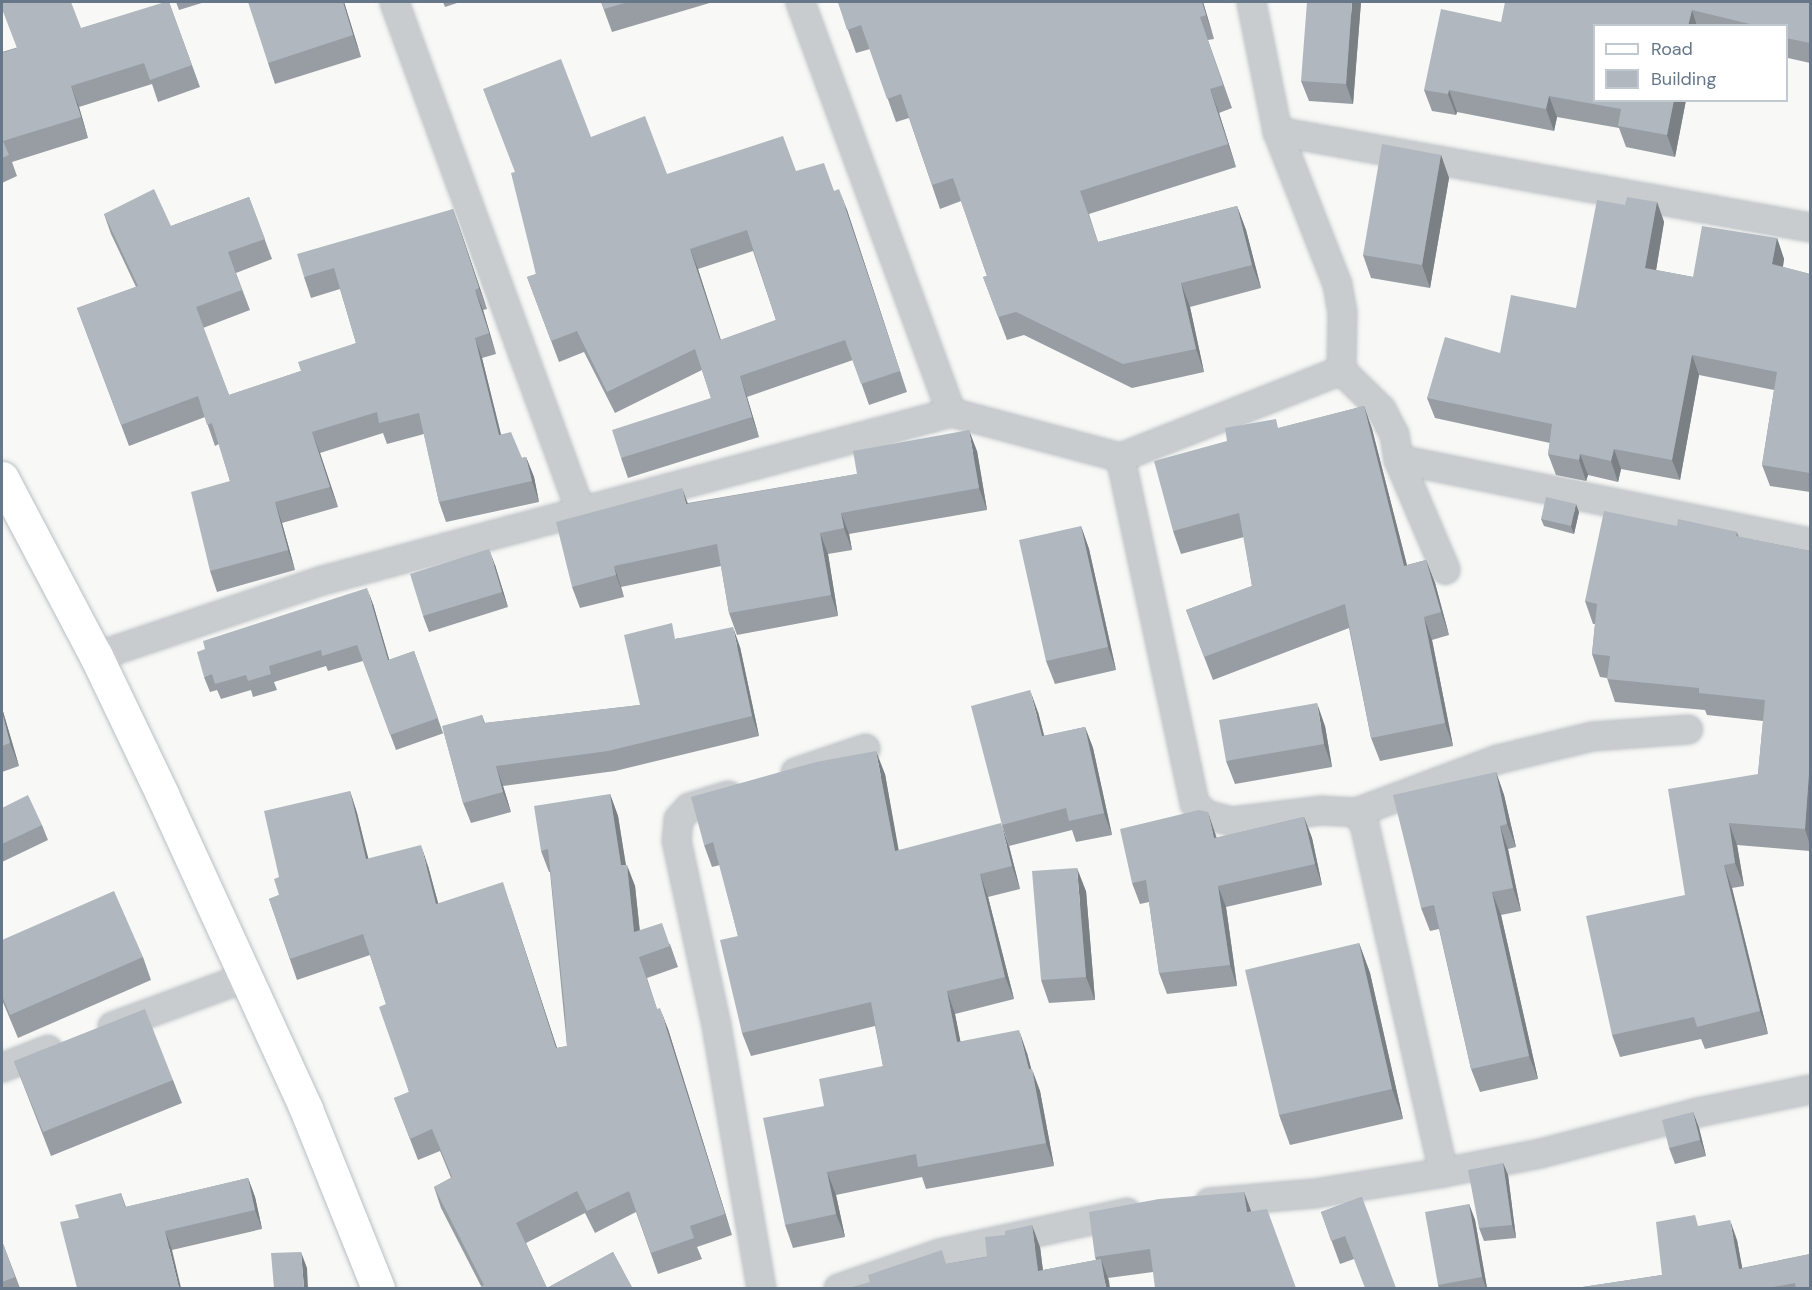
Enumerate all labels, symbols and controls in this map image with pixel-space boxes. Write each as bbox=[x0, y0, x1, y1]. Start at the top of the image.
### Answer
legend bbox=[1593, 24, 1788, 102]
text: Road bbox=[1651, 37, 1693, 61]
text: Building bbox=[1651, 67, 1716, 91]

